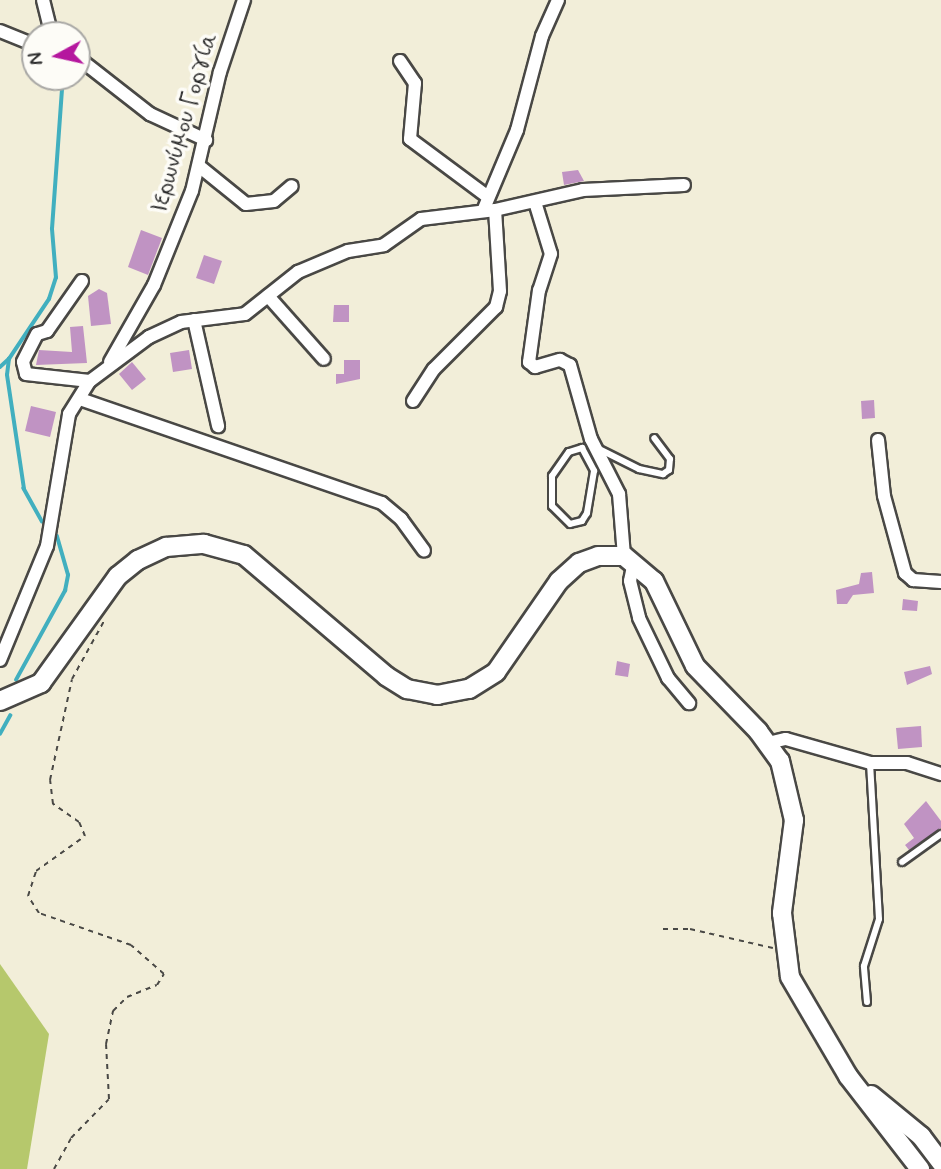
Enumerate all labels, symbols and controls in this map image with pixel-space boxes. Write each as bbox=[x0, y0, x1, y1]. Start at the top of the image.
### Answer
north arrow bbox=[21, 21, 91, 91]
street label: Ιερωνύμου Γοργία bbox=[146, 30, 224, 216]
text: N bbox=[23, 51, 50, 67]

